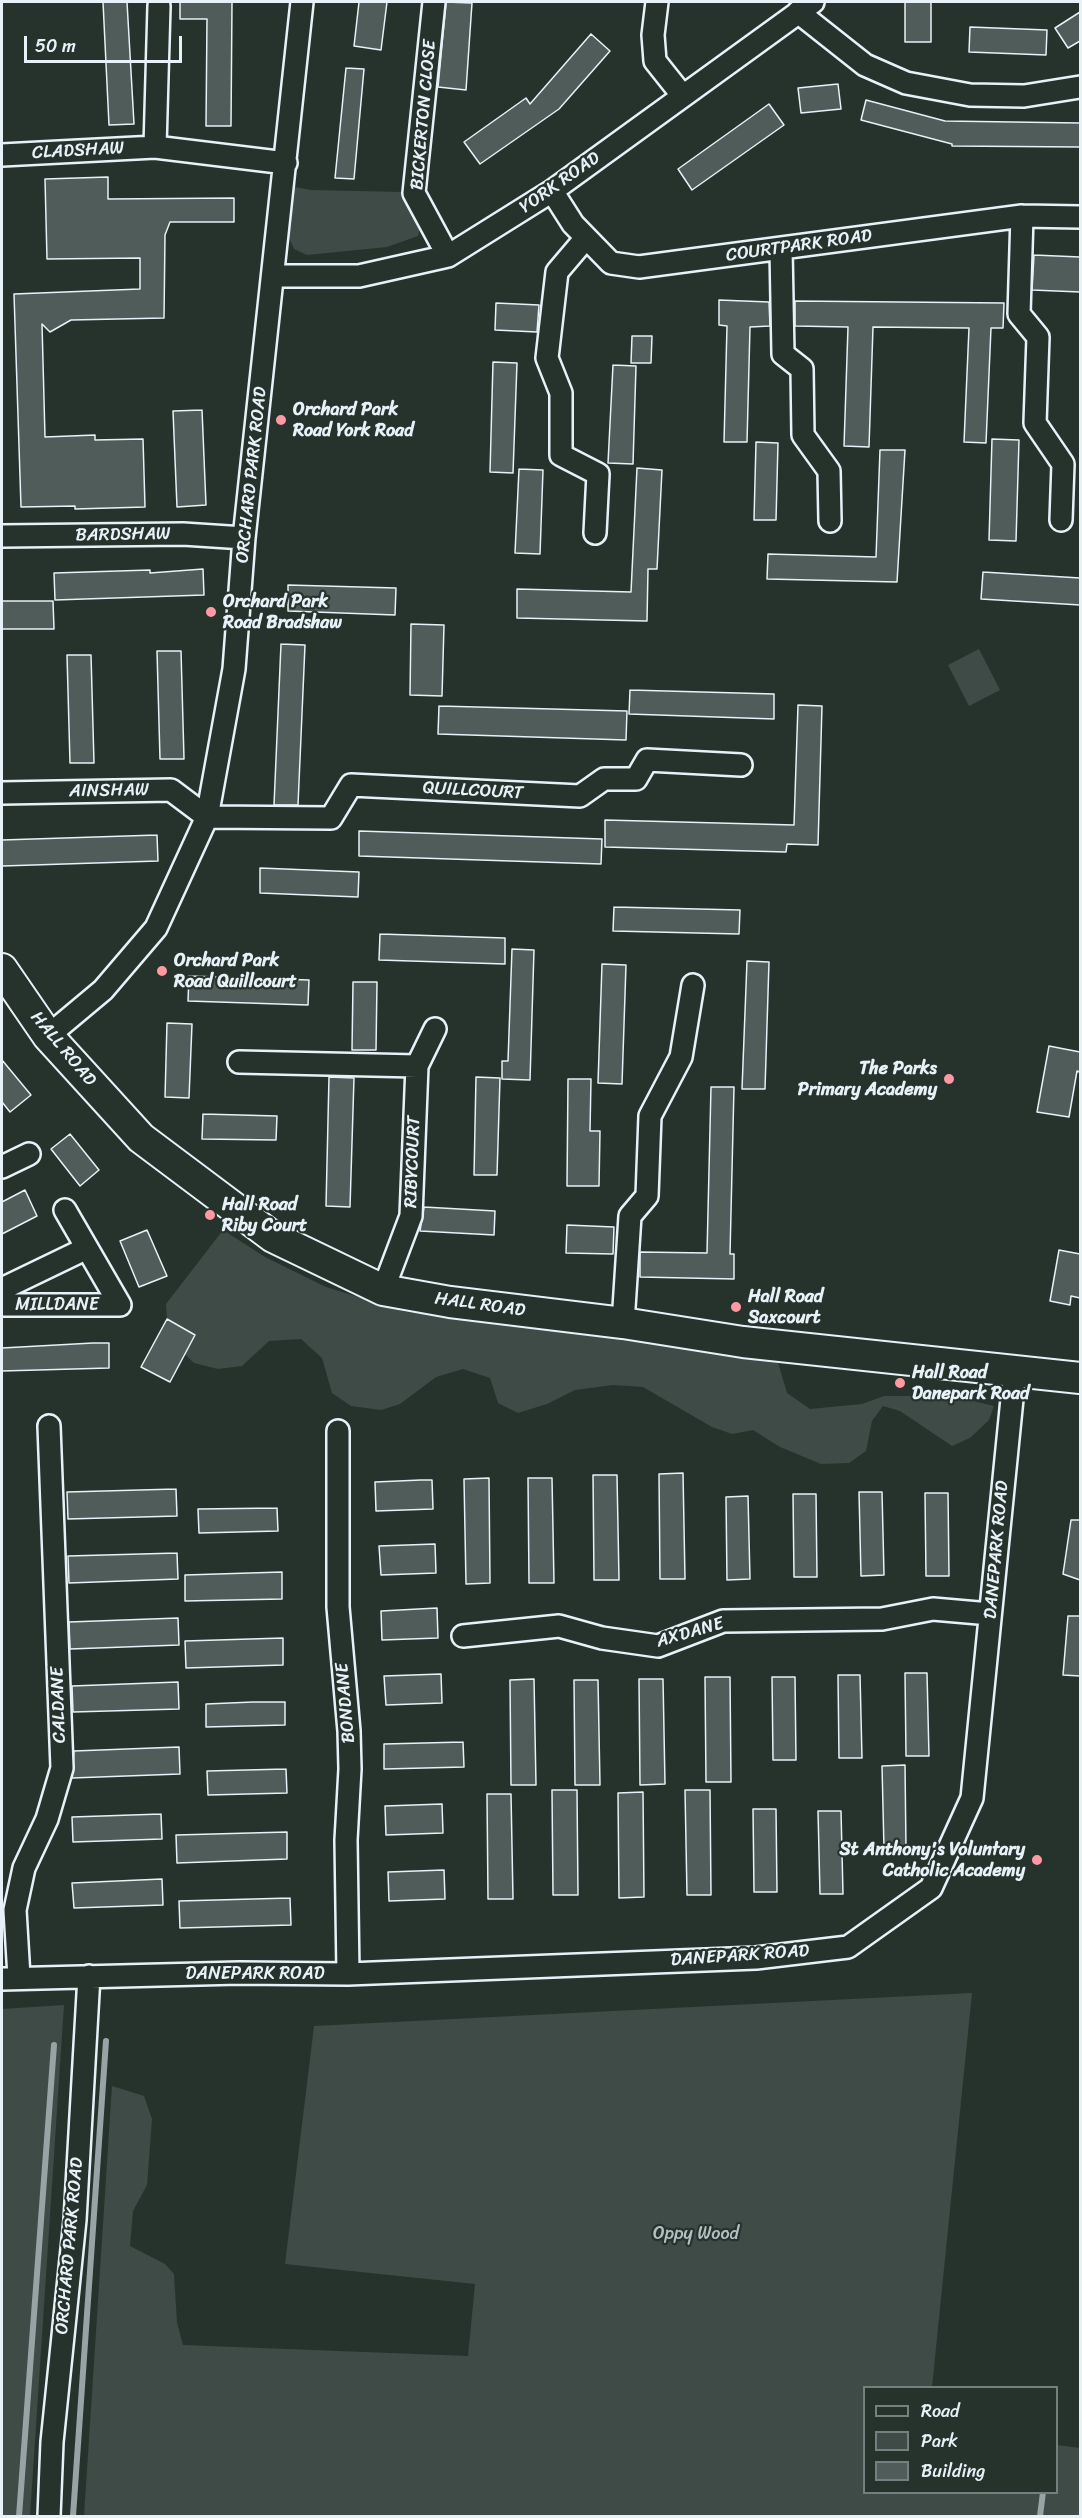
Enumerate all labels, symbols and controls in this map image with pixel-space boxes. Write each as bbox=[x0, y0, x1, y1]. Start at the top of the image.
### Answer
scale bar bbox=[27, 24, 184, 62]
text: 50 m bbox=[35, 30, 76, 62]
street label: BICKERTON CLOSE bbox=[407, 39, 441, 191]
street label: CLADSHAW bbox=[31, 138, 125, 164]
street label: YORK ROAD bbox=[516, 147, 604, 219]
street label: COURTPARK ROAD bbox=[725, 225, 873, 267]
street label: ORCHARD PARK ROAD bbox=[232, 386, 272, 564]
place label: Orchard Park Road York Road bbox=[293, 399, 414, 442]
marker: Orchard Park Road York Road bbox=[274, 413, 288, 427]
street label: BARDSHAW bbox=[75, 523, 171, 547]
place label: Orchard Park Road Bradshaw bbox=[223, 591, 342, 634]
marker: Orchard Park Road Bradshaw bbox=[204, 605, 218, 619]
street label: QUILLCOURT bbox=[422, 778, 524, 804]
street label: AINSHAW bbox=[69, 780, 149, 802]
place label: Orchard Park Road Quillcourt bbox=[174, 950, 297, 992]
marker: Orchard Park Road Quillcourt bbox=[155, 964, 169, 978]
street label: HALL ROAD bbox=[26, 1007, 100, 1091]
place label: The Parks Primary Academy bbox=[798, 1058, 937, 1100]
marker: The Parks Primary Academy bbox=[942, 1072, 956, 1086]
street label: RIBYCOURT bbox=[401, 1115, 425, 1209]
place label: Hall Road Riby Court bbox=[222, 1194, 307, 1236]
marker: Hall Road Riby Court bbox=[203, 1208, 217, 1222]
place label: Hall Road Saxcourt bbox=[748, 1286, 823, 1328]
street label: HALL ROAD bbox=[433, 1288, 527, 1322]
street label: MILLDANE bbox=[15, 1294, 99, 1316]
marker: Hall Road Saxcourt bbox=[729, 1300, 743, 1314]
place label: Hall Road Danepark Road bbox=[912, 1362, 1030, 1404]
marker: Hall Road Danepark Road bbox=[893, 1376, 907, 1390]
street label: DANEPARK ROAD bbox=[980, 1480, 1014, 1620]
street label: AXDANE bbox=[654, 1613, 726, 1653]
street label: BONDANE bbox=[332, 1662, 360, 1744]
street label: CALDANE bbox=[47, 1667, 71, 1743]
place label: St Anthony's Voluntary Catholic Academy bbox=[840, 1839, 1025, 1882]
marker: St Anthony's Voluntary Catholic Academy bbox=[1030, 1853, 1044, 1867]
street label: DANEPARK ROAD bbox=[670, 1940, 810, 1972]
street label: DANEPARK ROAD bbox=[186, 1963, 324, 1985]
street label: ORCHARD PARK ROAD bbox=[52, 2157, 88, 2335]
park label: Oppy Wood bbox=[653, 2223, 739, 2245]
legend bbox=[863, 2386, 1058, 2494]
text: Road bbox=[921, 2395, 960, 2427]
text: Park bbox=[921, 2425, 958, 2457]
text: Building bbox=[921, 2455, 985, 2487]

